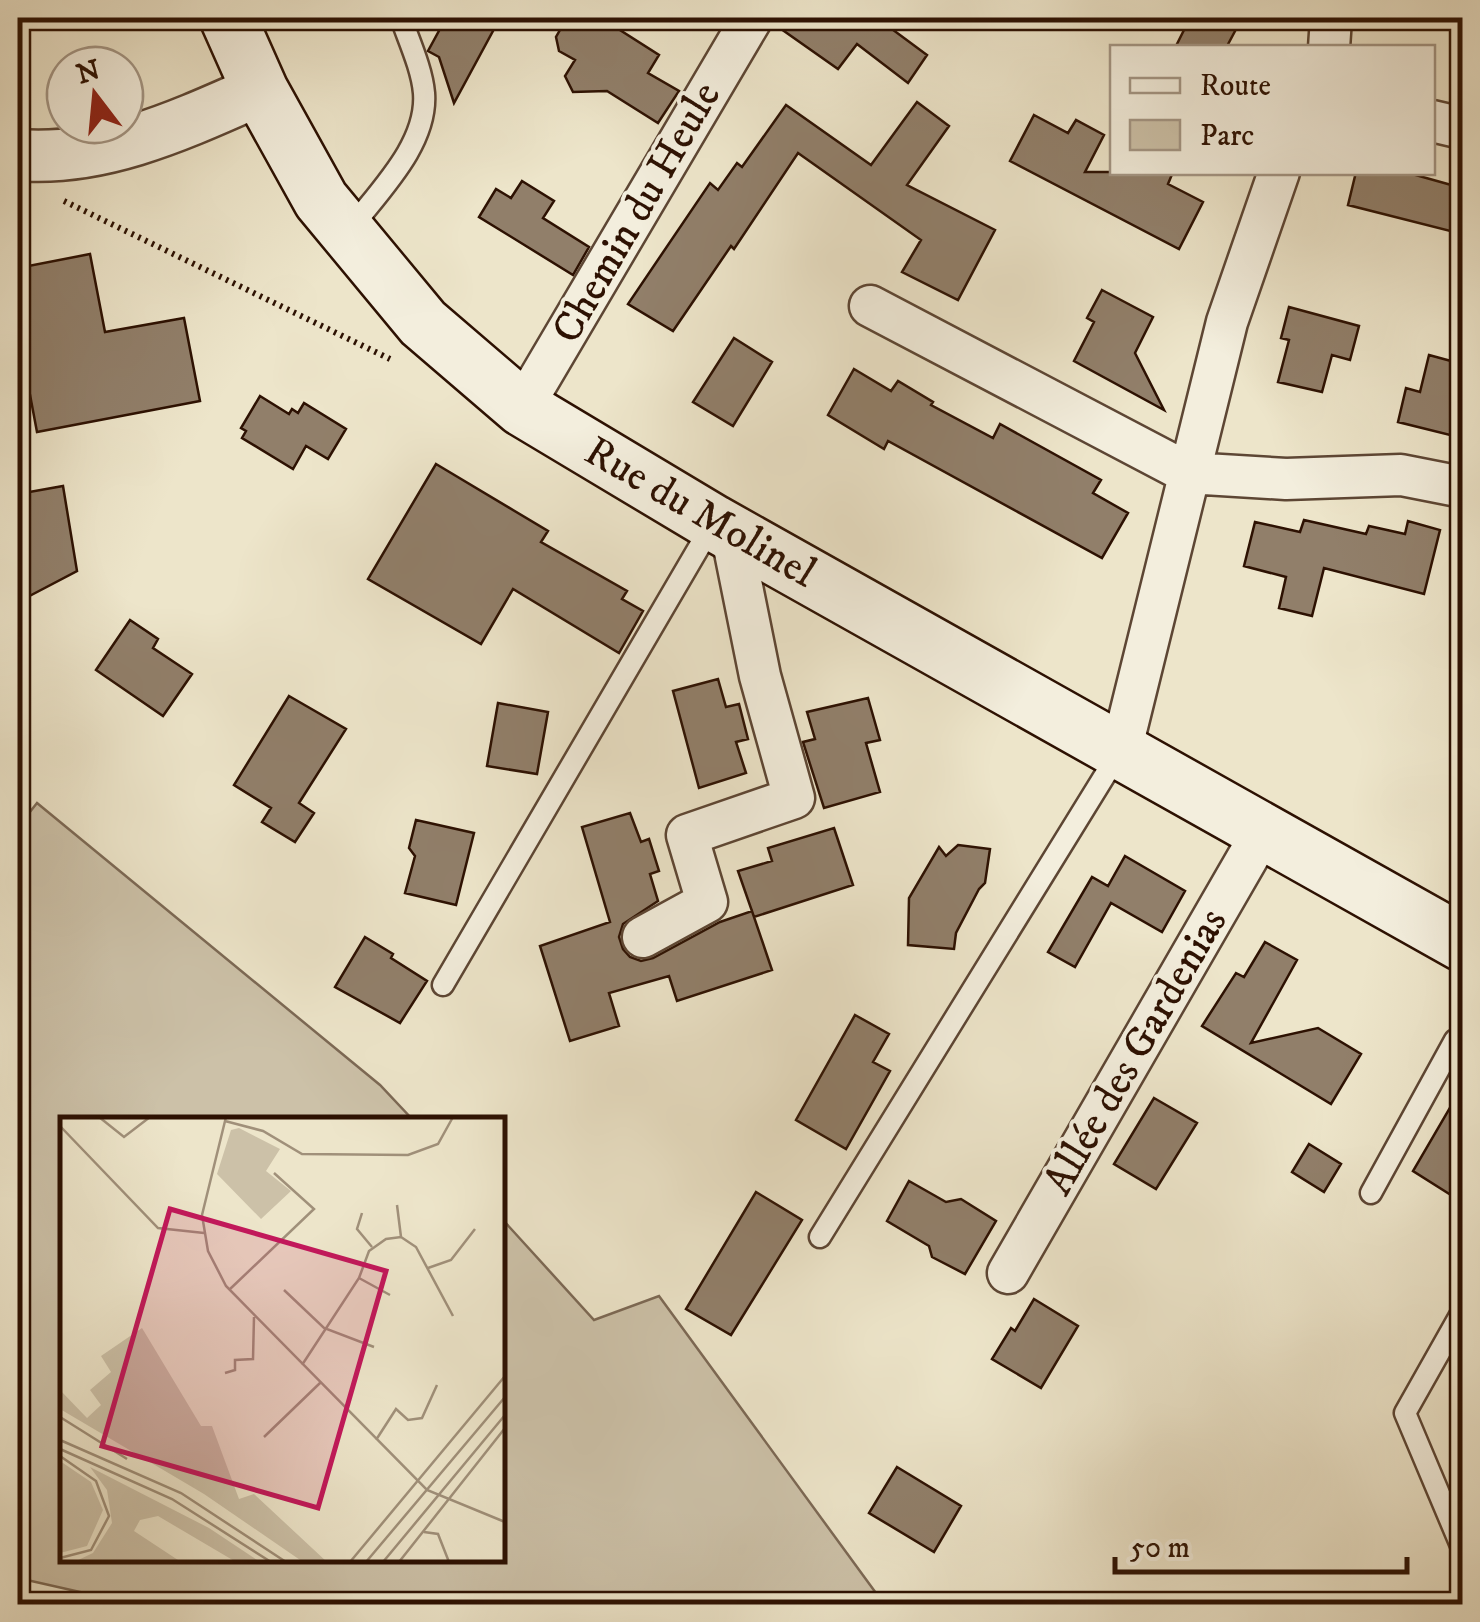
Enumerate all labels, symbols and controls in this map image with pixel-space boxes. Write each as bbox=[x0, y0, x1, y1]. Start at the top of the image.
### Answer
north arrow bbox=[45, 45, 145, 145]
legend bbox=[1110, 45, 1435, 175]
text: N bbox=[73, 52, 104, 92]
text: Route bbox=[1200, 68, 1271, 105]
street label: Chemin du Heule bbox=[541, 73, 733, 353]
text: Parc bbox=[1200, 118, 1254, 155]
street label: Rue du Molinel bbox=[575, 426, 825, 600]
street label: Allée des Gardenias bbox=[1033, 899, 1239, 1205]
inset map bbox=[60, 1117, 505, 1562]
scale bar bbox=[1115, 1512, 1408, 1574]
text: 50 m bbox=[1130, 1530, 1190, 1567]

